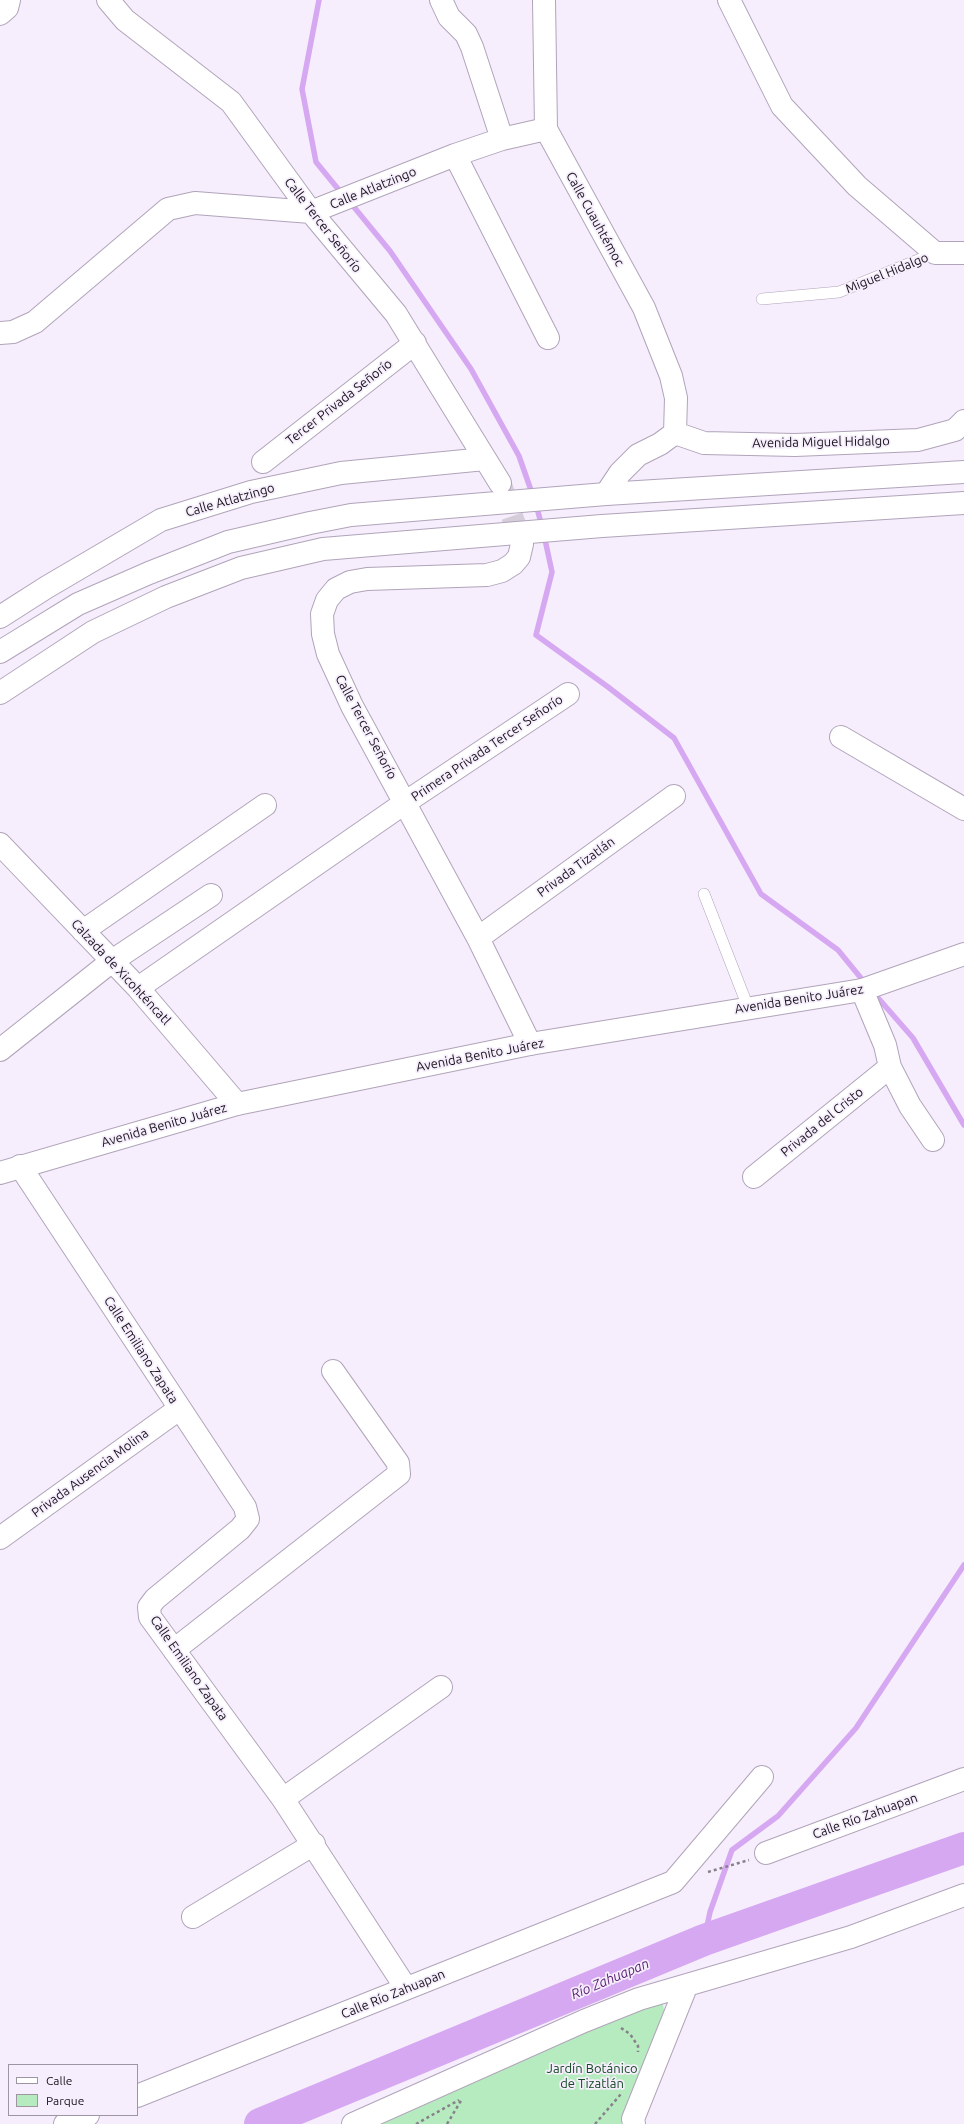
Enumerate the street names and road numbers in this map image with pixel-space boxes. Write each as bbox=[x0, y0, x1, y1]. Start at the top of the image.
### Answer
street label: Calle Atlatzingo bbox=[327, 164, 419, 212]
street label: Calle Cuauhtémoc bbox=[563, 169, 627, 269]
street label: Calle Tercer Señorío bbox=[281, 174, 365, 276]
street label: Miguel Hidalgo bbox=[843, 249, 931, 297]
street label: Tercer Privada Señorío bbox=[283, 356, 395, 448]
street label: Avenida Miguel Hidalgo bbox=[752, 433, 890, 451]
street label: Calle Atlatzingo bbox=[184, 480, 276, 520]
street label: Calle Tercer Señorío bbox=[332, 672, 400, 782]
street label: Primera Privada Tercer Señorío bbox=[408, 691, 566, 805]
street label: Privada Tizatlán bbox=[534, 834, 618, 900]
street label: Calzada de Xicohténcatl bbox=[68, 916, 174, 1028]
street label: Avenida Benito Juárez bbox=[734, 981, 864, 1017]
street label: Avenida Benito Juárez bbox=[415, 1035, 545, 1075]
street label: Privada del Cristo bbox=[778, 1084, 866, 1160]
street label: Avenida Benito Juárez bbox=[99, 1100, 229, 1150]
street label: Calle Emiliano Zapata bbox=[101, 1293, 181, 1407]
street label: Privada Ausencia Molina bbox=[29, 1425, 151, 1521]
street label: Calle Emiliano Zapata bbox=[147, 1612, 231, 1724]
street label: Calle Río Zahuapan bbox=[810, 1790, 920, 1842]
street label: Calle Río Zahuapan bbox=[339, 1966, 447, 2022]

